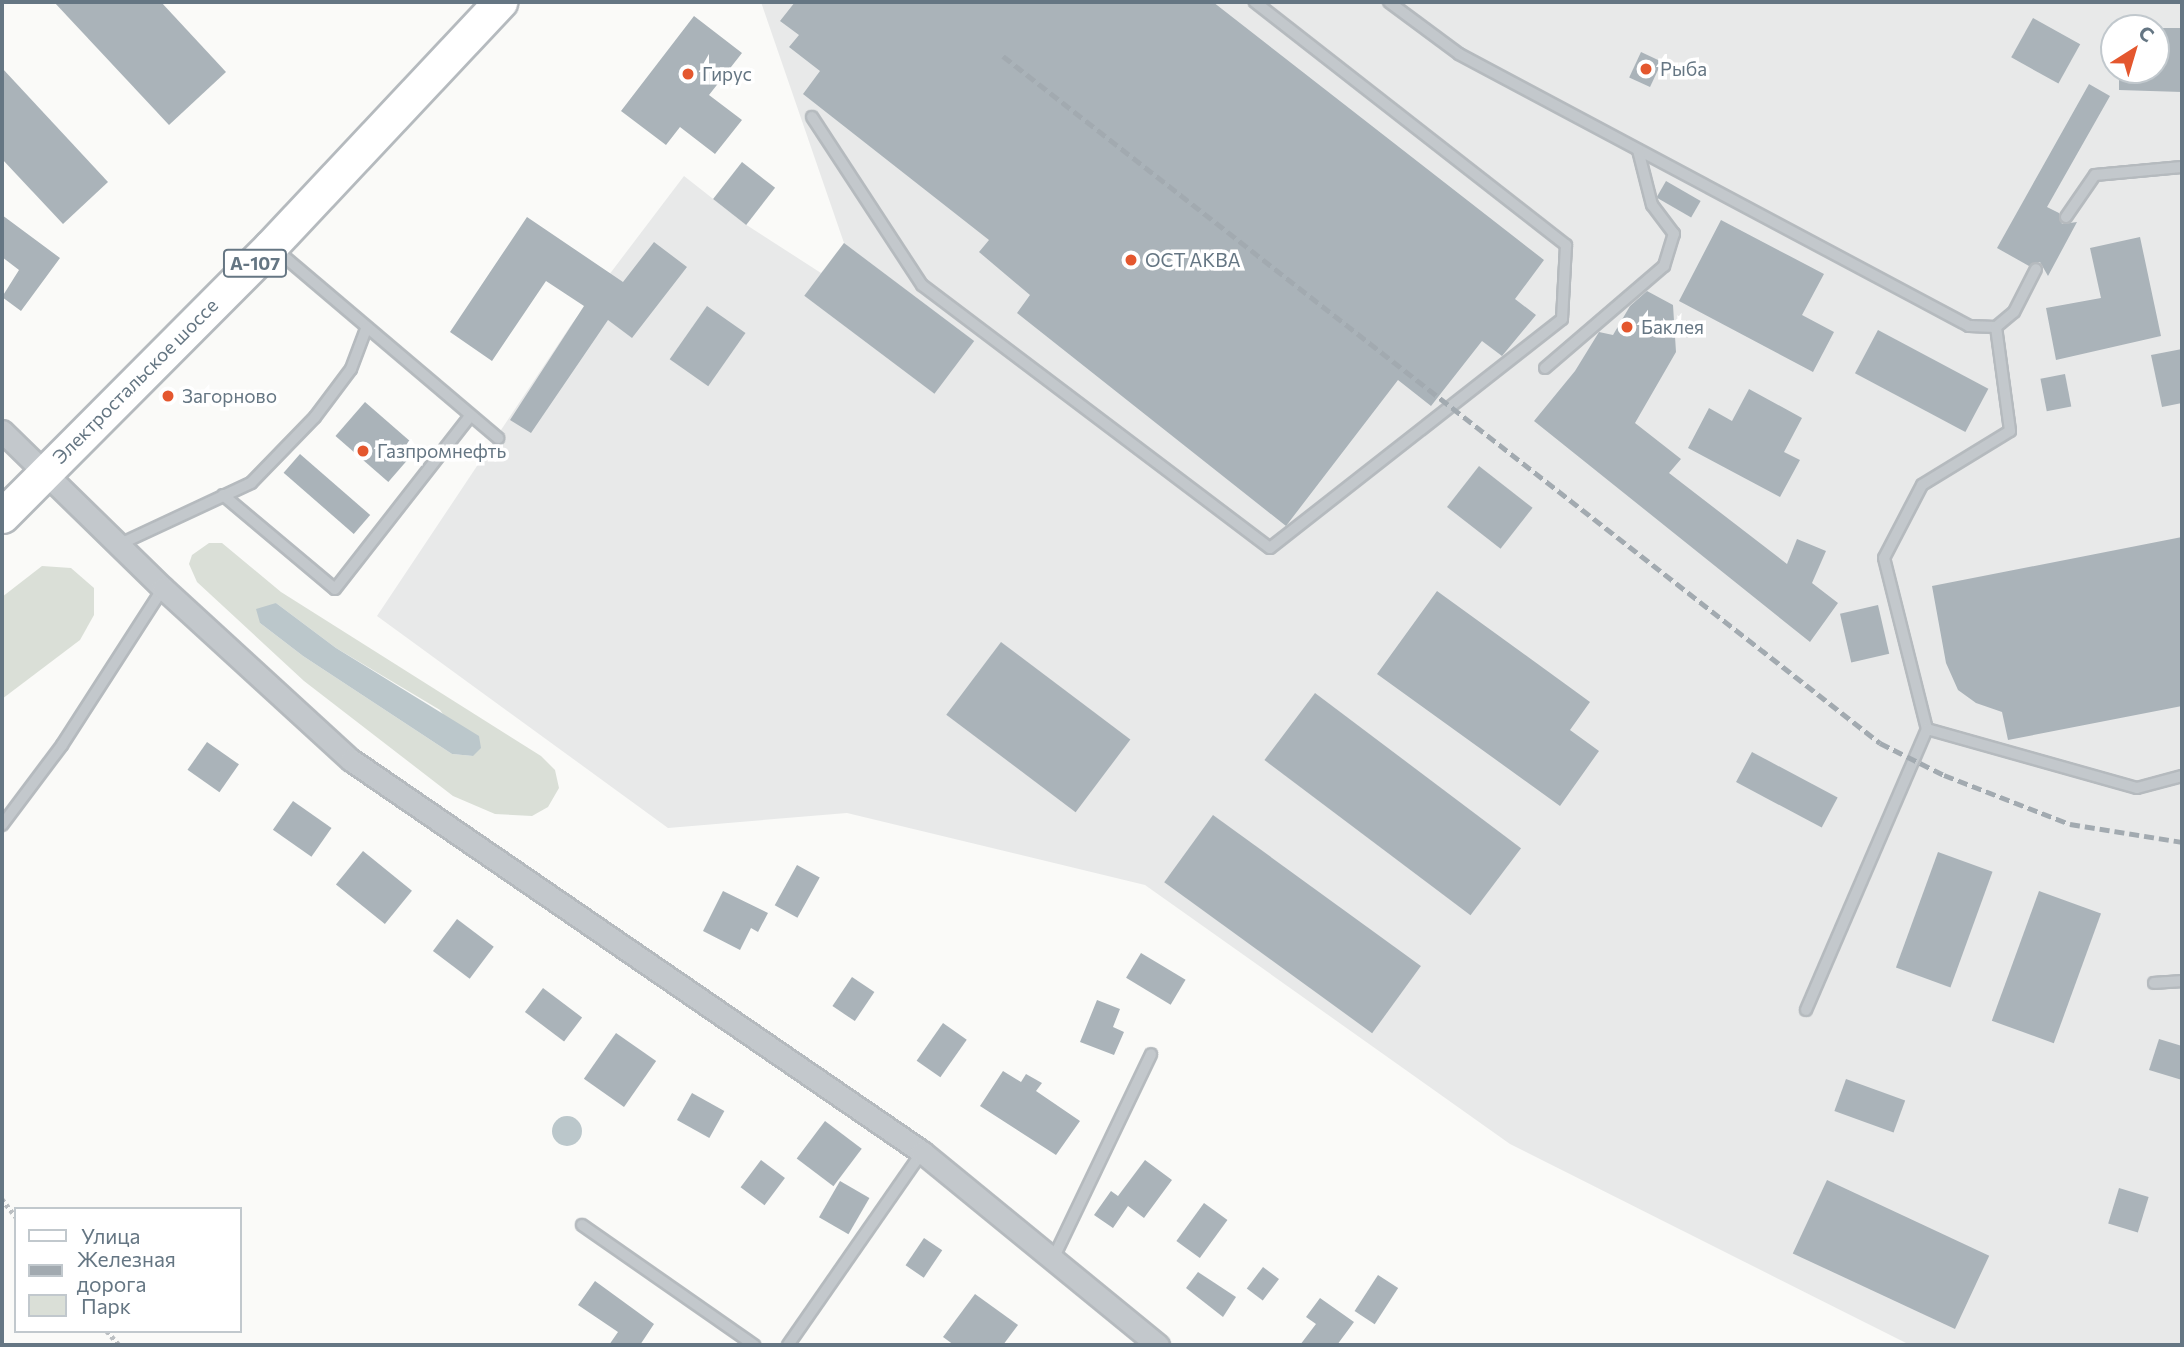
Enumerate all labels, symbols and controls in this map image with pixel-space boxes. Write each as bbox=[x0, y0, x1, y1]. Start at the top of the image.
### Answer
north arrow bbox=[2100, 14, 2170, 84]
text: С bbox=[2135, 20, 2159, 47]
place label: Рыба bbox=[1660, 58, 1707, 80]
marker: Рыба bbox=[1638, 61, 1654, 77]
place label: Гирус bbox=[702, 63, 752, 85]
marker: Гирус bbox=[680, 66, 696, 82]
road number: А-107 bbox=[222, 248, 288, 278]
place label: ОСТ АКВА bbox=[1145, 249, 1241, 271]
marker: ОСТ АКВА bbox=[1123, 252, 1139, 268]
street label: Электростальское шоссе bbox=[48, 294, 222, 468]
place label: Баклея bbox=[1641, 316, 1704, 338]
marker: Баклея bbox=[1619, 319, 1635, 335]
place label: Загорново bbox=[182, 385, 277, 407]
marker: Загорново bbox=[160, 388, 176, 404]
place label: Газпромнефть bbox=[377, 440, 506, 462]
marker: Газпромнефть bbox=[355, 443, 371, 459]
legend bbox=[14, 1207, 242, 1333]
text: Улица bbox=[81, 1223, 140, 1248]
text: Железная дорога bbox=[77, 1246, 176, 1296]
text: Парк bbox=[81, 1293, 131, 1318]

